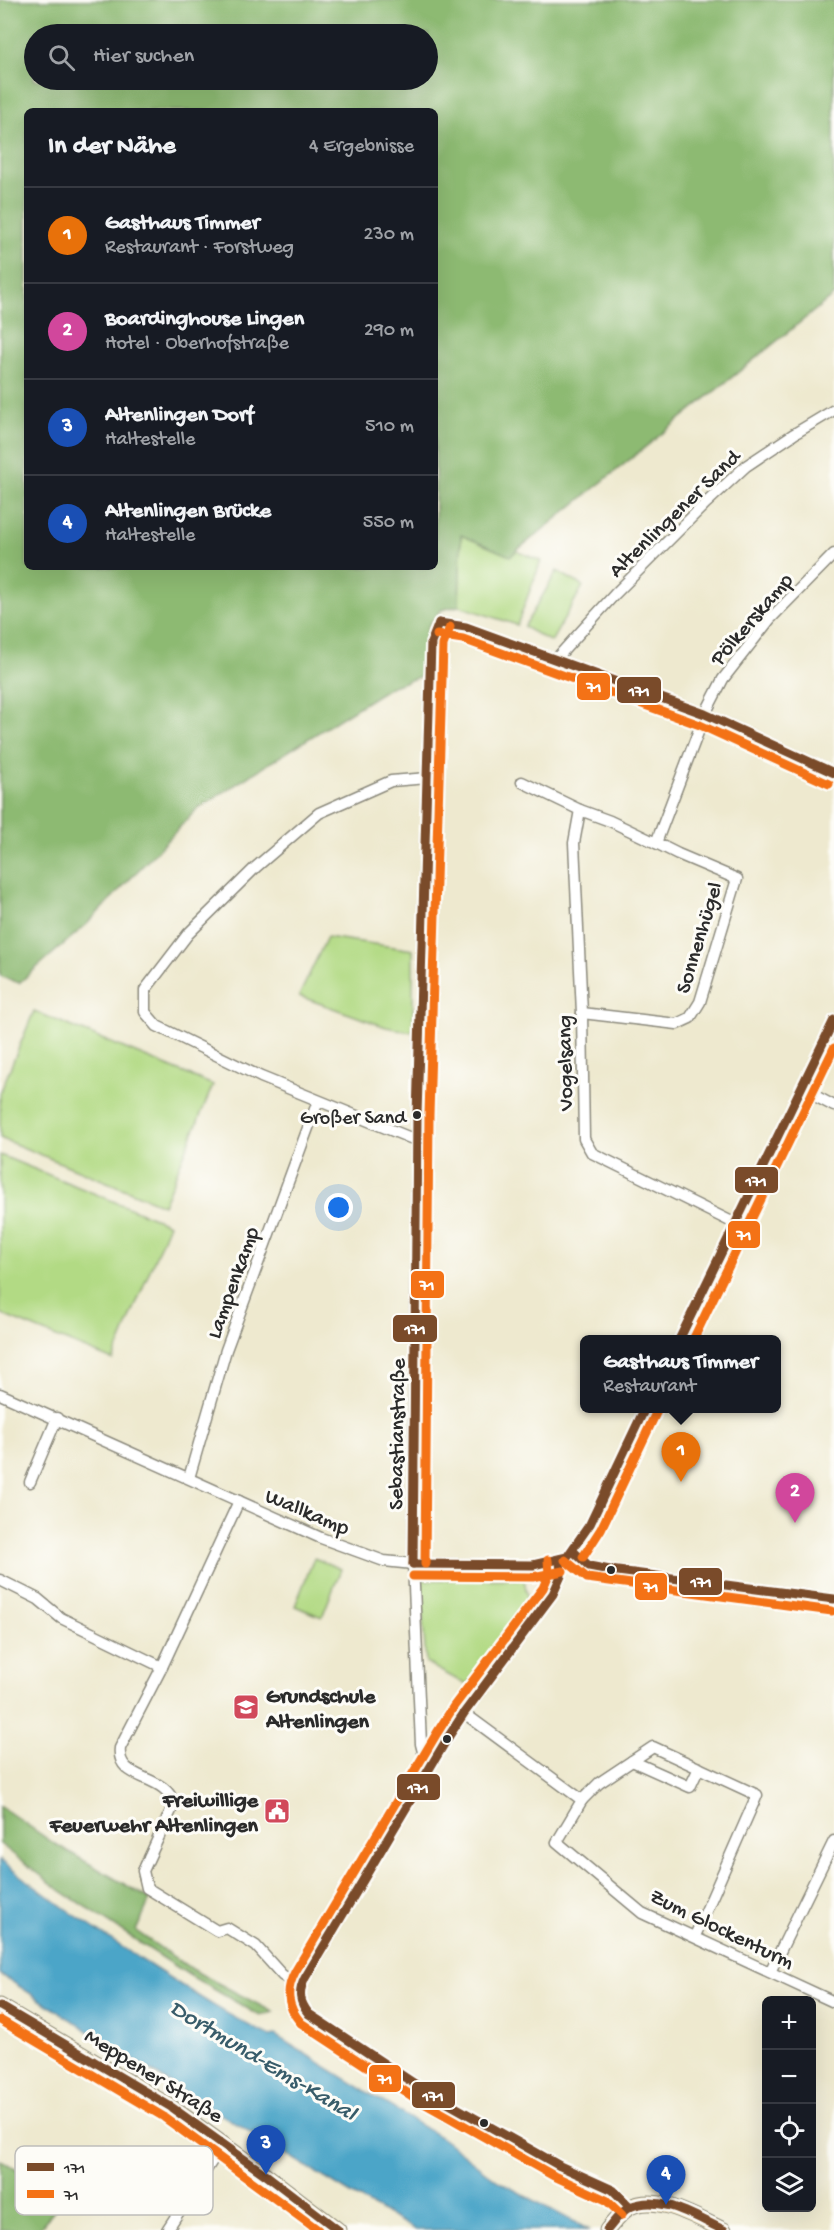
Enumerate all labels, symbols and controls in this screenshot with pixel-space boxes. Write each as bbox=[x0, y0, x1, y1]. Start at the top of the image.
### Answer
search box bbox=[24, 24, 438, 90]
icon: search bbox=[45, 41, 78, 74]
text: Hier suchen bbox=[93, 44, 194, 70]
text: In der Nähe bbox=[48, 132, 176, 163]
text: 4 Ergebnisse bbox=[309, 136, 414, 159]
text: Gasthaus Timmer bbox=[105, 211, 259, 237]
text: 1 bbox=[63, 224, 72, 247]
text: 230 m bbox=[364, 224, 414, 247]
text: Restaurant · Forstweg bbox=[105, 237, 294, 260]
text: Boardinghouse Lingen bbox=[105, 307, 304, 333]
text: 2 bbox=[63, 320, 72, 343]
text: 290 m bbox=[364, 320, 414, 343]
text: Hotel · Oberhofstraße bbox=[105, 333, 289, 356]
text: Altenlingen Dorf bbox=[105, 403, 254, 429]
text: 3 bbox=[62, 416, 73, 439]
text: 510 m bbox=[365, 416, 414, 439]
text: Haltestelle bbox=[105, 429, 195, 452]
street label: Altenlingener Sand bbox=[604, 444, 749, 584]
text: Altenlingen Brücke bbox=[105, 499, 271, 525]
text: 4 bbox=[63, 512, 72, 535]
text: 550 m bbox=[363, 512, 414, 535]
text: Haltestelle bbox=[105, 525, 195, 548]
street label: Pölkerskamp bbox=[705, 569, 800, 673]
line badge: 71 bbox=[576, 672, 611, 701]
line badge: 171 bbox=[616, 676, 662, 704]
text: 71 bbox=[586, 680, 601, 699]
text: 171 bbox=[627, 684, 650, 703]
street label: Sonnenhügel bbox=[672, 879, 730, 997]
street label: Vogelsang bbox=[553, 1015, 581, 1112]
place label: Großer Sand bbox=[300, 1108, 408, 1131]
marker: Großer Sand bbox=[411, 1109, 423, 1121]
line badge: 171 bbox=[734, 1166, 779, 1194]
text: 171 bbox=[744, 1174, 767, 1193]
your location bbox=[324, 1193, 353, 1222]
line badge: 71 bbox=[727, 1220, 761, 1249]
street label: Lampenkamp bbox=[203, 1224, 267, 1343]
text: 71 bbox=[736, 1228, 751, 1247]
line badge: 71 bbox=[410, 1270, 445, 1299]
text: 71 bbox=[419, 1278, 434, 1297]
line badge: 171 bbox=[392, 1314, 438, 1343]
text: 171 bbox=[403, 1322, 426, 1341]
popup bbox=[580, 1335, 781, 1413]
text: Gasthaus Timmer bbox=[603, 1350, 758, 1376]
street label: Sebastianstraße bbox=[385, 1357, 413, 1510]
text: Restaurant bbox=[603, 1376, 696, 1399]
pin: 1 bbox=[662, 1432, 700, 1482]
pin: 2 bbox=[776, 1474, 814, 1523]
street label: Wallkamp bbox=[260, 1484, 353, 1543]
unlabelled marker bbox=[605, 1564, 617, 1576]
line badge: 171 bbox=[678, 1567, 723, 1596]
line badge: 71 bbox=[634, 1572, 668, 1601]
text: 171 bbox=[689, 1575, 712, 1594]
text: 71 bbox=[643, 1580, 658, 1599]
place label: Grundschule Altenlingen bbox=[265, 1685, 376, 1736]
school or university icon: Grundschule Altenlingen bbox=[231, 1692, 261, 1722]
unlabelled marker bbox=[441, 1733, 453, 1745]
line badge: 171 bbox=[396, 1773, 441, 1801]
text: 171 bbox=[406, 1781, 429, 1800]
place label: Freiwillige Feuerwehr Altenlingen bbox=[49, 1789, 259, 1840]
public building icon: Freiwillige Feuerwehr Altenlingen bbox=[262, 1796, 292, 1826]
street label: Zum Glockenturm bbox=[645, 1884, 798, 1977]
water label: Dortmund-Ems-Kanal bbox=[164, 1995, 362, 2130]
map controls bbox=[762, 1996, 816, 2212]
button: + bbox=[762, 1996, 816, 2050]
street label: Meppener Straße bbox=[79, 2024, 227, 2131]
button: − bbox=[762, 2050, 816, 2104]
line badge: 71 bbox=[368, 2064, 402, 2093]
text: 71 bbox=[377, 2072, 392, 2091]
line badge: 171 bbox=[411, 2081, 456, 2109]
text: 171 bbox=[421, 2089, 444, 2108]
button: locate bbox=[762, 2104, 816, 2158]
unlabelled marker bbox=[478, 2117, 490, 2129]
pin: 3 bbox=[246, 2126, 286, 2175]
legend bbox=[15, 2146, 213, 2215]
pin: 4 bbox=[646, 2156, 686, 2205]
button: layers bbox=[762, 2158, 816, 2212]
text: 171 bbox=[63, 2161, 85, 2180]
text: 71 bbox=[63, 2188, 79, 2207]

